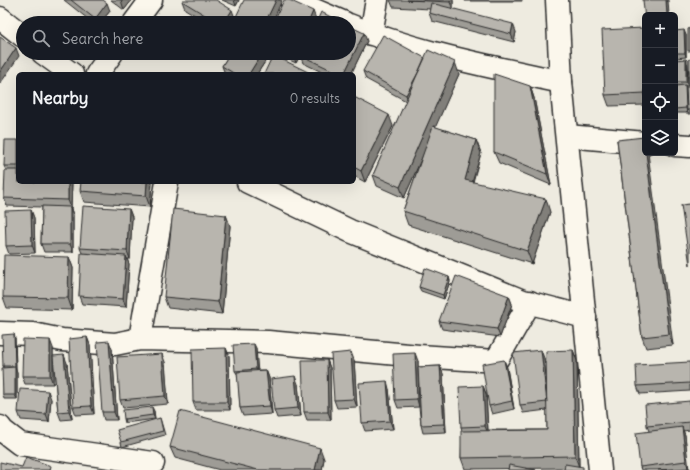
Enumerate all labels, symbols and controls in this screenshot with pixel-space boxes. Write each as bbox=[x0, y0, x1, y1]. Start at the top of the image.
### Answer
map controls bbox=[642, 12, 678, 156]
button: + bbox=[642, 12, 678, 48]
search box bbox=[16, 16, 356, 60]
icon: search bbox=[30, 27, 52, 49]
text: Search here bbox=[62, 29, 143, 48]
button: − bbox=[642, 48, 678, 84]
button: locate bbox=[642, 84, 678, 120]
text: Nearby bbox=[32, 87, 88, 109]
text: 0 results bbox=[290, 90, 340, 107]
button: layers bbox=[642, 120, 678, 156]

